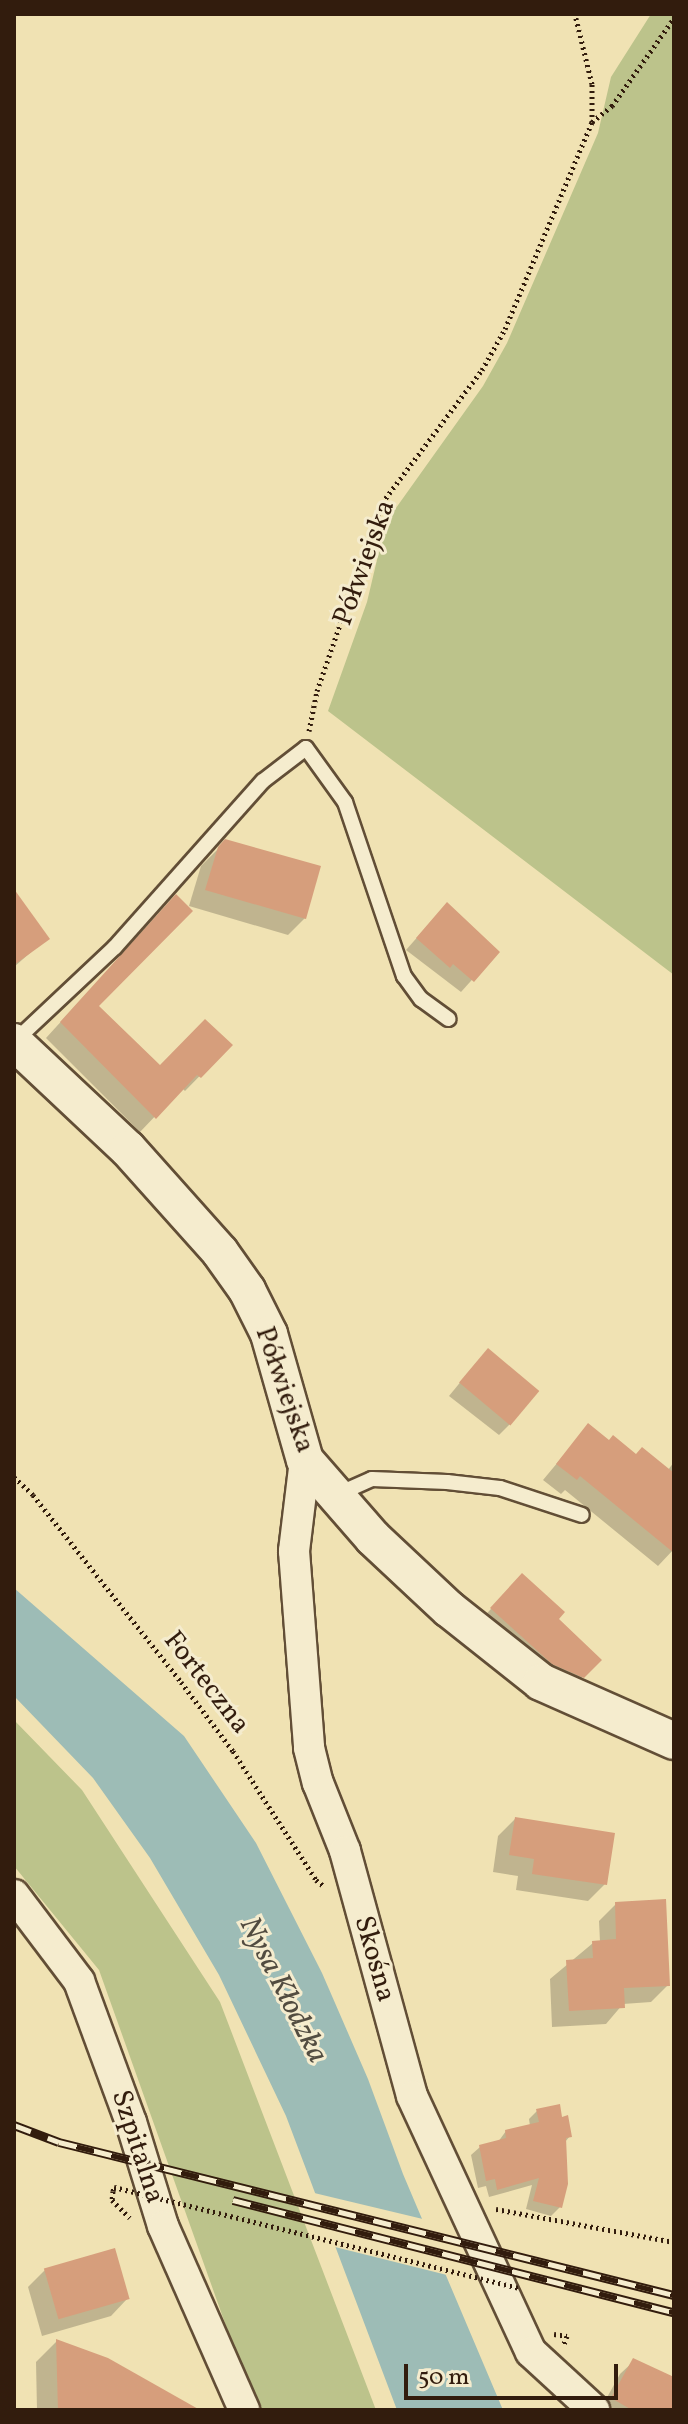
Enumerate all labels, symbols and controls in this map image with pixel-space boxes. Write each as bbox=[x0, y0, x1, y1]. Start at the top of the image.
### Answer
street label: Półwiejska bbox=[327, 496, 403, 630]
street label: Półwiejska bbox=[247, 1323, 321, 1457]
street label: Forteczna bbox=[156, 1625, 256, 1741]
water label: Nysa Kłodzka bbox=[231, 1911, 335, 2069]
street label: Skośna bbox=[346, 1912, 402, 2006]
street label: Szpitalna bbox=[103, 2086, 171, 2208]
scale bar bbox=[408, 2348, 622, 2398]
text: 50 m bbox=[418, 2361, 470, 2395]

